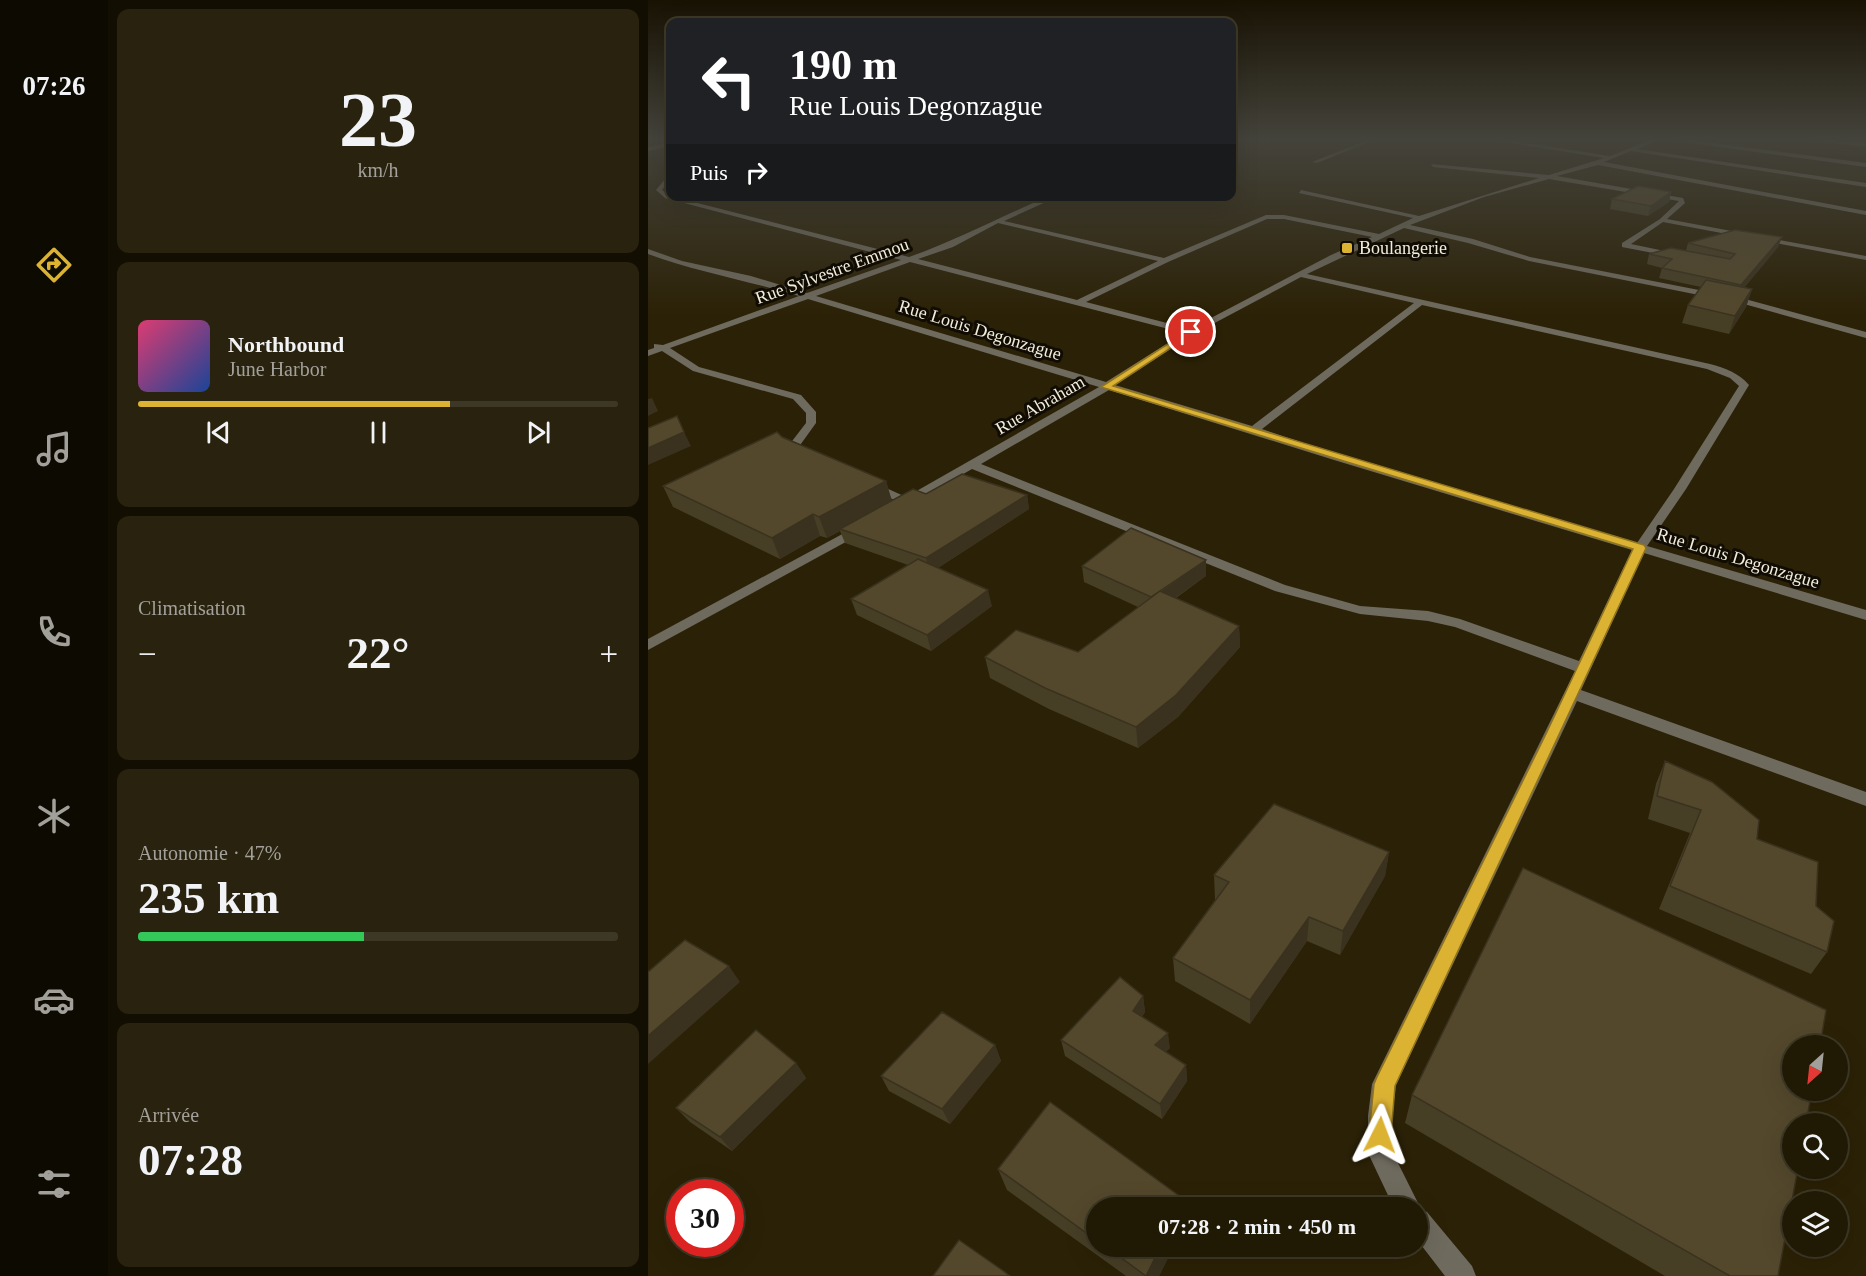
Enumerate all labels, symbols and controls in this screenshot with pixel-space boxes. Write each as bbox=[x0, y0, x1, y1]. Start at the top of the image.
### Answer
icon: left bbox=[690, 42, 768, 120]
text: 190 m bbox=[789, 42, 898, 88]
text: 07:26 bbox=[23, 71, 86, 101]
text: 23 bbox=[339, 76, 417, 163]
text: Rue Louis Degonzague bbox=[789, 91, 1042, 121]
icon: right bbox=[740, 156, 773, 189]
text: km/h bbox=[357, 159, 399, 181]
text: Puis bbox=[690, 160, 728, 185]
street label: Rue Sylvestre Emmou bbox=[752, 234, 912, 308]
place label: Boulangerie bbox=[1359, 238, 1447, 258]
marker: Boulangerie bbox=[1340, 241, 1354, 255]
icon: directions bbox=[33, 244, 75, 286]
street label: Rue Louis Degonzague bbox=[896, 296, 1064, 364]
pin bbox=[1165, 306, 1216, 357]
icon: arrive bbox=[1174, 315, 1207, 348]
text: Northbound bbox=[228, 332, 344, 357]
text: June Harbor bbox=[228, 358, 326, 380]
street label: Rue Abraham bbox=[992, 371, 1088, 439]
icon: previous bbox=[202, 416, 235, 449]
icon: pause bbox=[362, 416, 395, 449]
icon: next bbox=[522, 416, 555, 449]
icon: music bbox=[33, 428, 75, 470]
street label: Rue Louis Degonzague bbox=[1654, 524, 1822, 592]
text: Climatisation bbox=[138, 597, 246, 619]
icon: phone bbox=[33, 611, 75, 653]
text: 22° bbox=[347, 628, 410, 678]
text: − bbox=[138, 636, 157, 672]
text: + bbox=[599, 636, 618, 672]
icon: climate bbox=[33, 795, 75, 837]
text: Autonomie · 47% bbox=[138, 842, 281, 864]
text: 235 km bbox=[138, 873, 279, 923]
icon: car bbox=[33, 979, 75, 1021]
north arrow bbox=[1782, 1035, 1848, 1101]
map controls bbox=[1782, 1035, 1848, 1257]
position arrow bbox=[1348, 1103, 1412, 1167]
text: Arrivée bbox=[138, 1104, 199, 1126]
button: search bbox=[1782, 1113, 1848, 1179]
text: 07:28 bbox=[138, 1135, 243, 1185]
icon: filters bbox=[33, 1163, 75, 1205]
speed limit sign: 30 bbox=[666, 1179, 744, 1257]
button: layers bbox=[1782, 1191, 1848, 1257]
text: 07:28 · 2 min · 450 m bbox=[1158, 1214, 1356, 1239]

